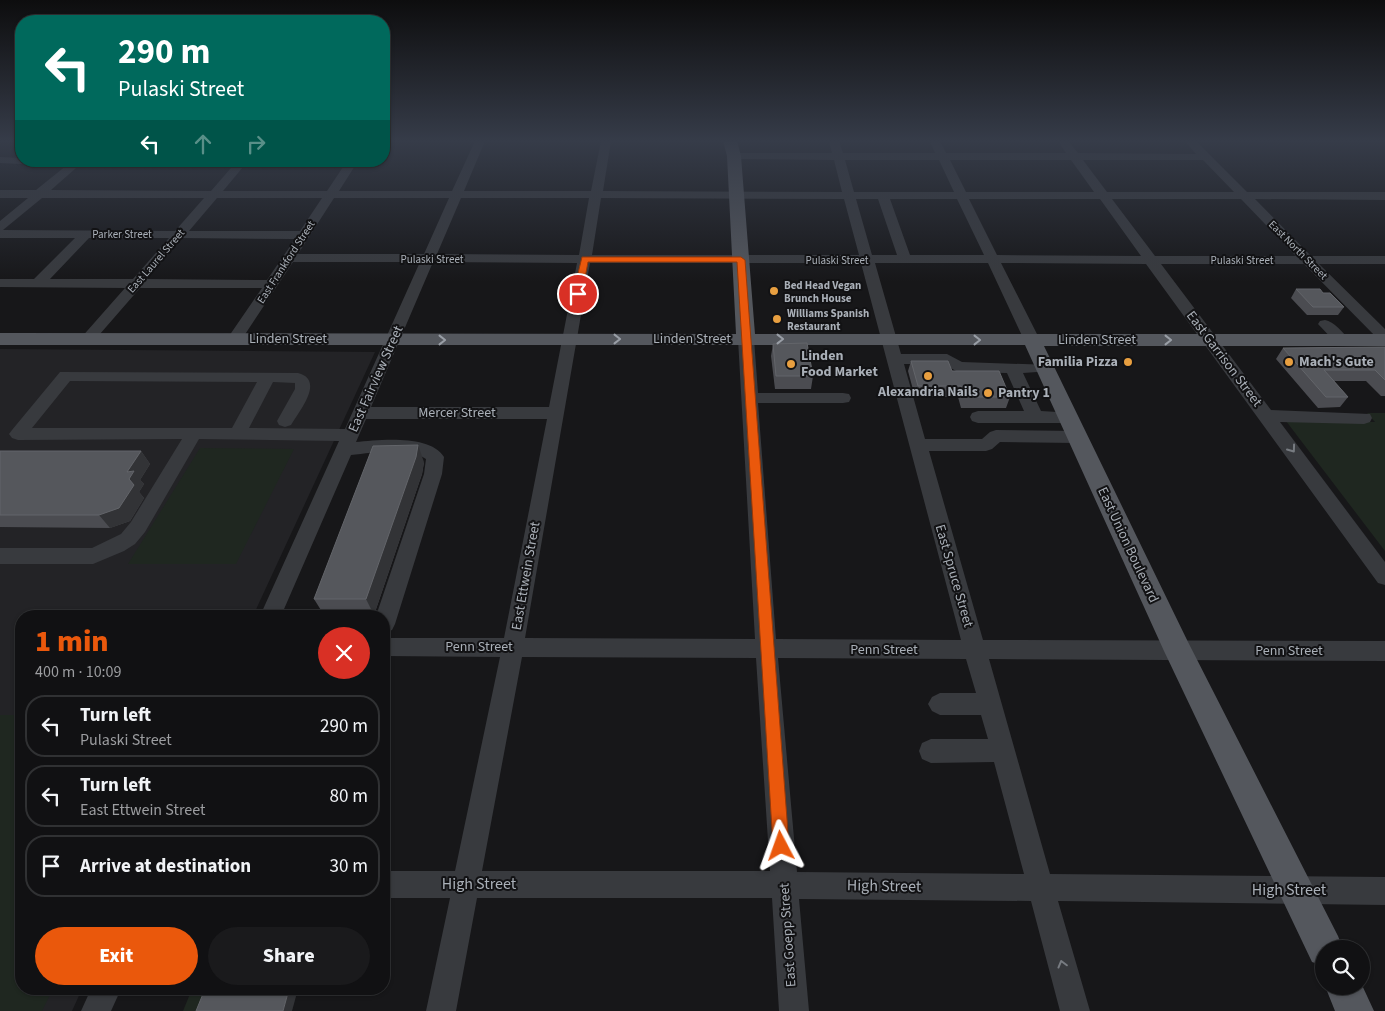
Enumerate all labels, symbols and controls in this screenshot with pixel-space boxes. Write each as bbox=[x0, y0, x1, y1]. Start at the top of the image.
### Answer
text: 290 m bbox=[118, 27, 210, 77]
icon: left bbox=[35, 35, 100, 100]
text: Pulaski Street bbox=[118, 73, 244, 105]
icon: left bbox=[136, 130, 164, 158]
icon: ahead bbox=[189, 130, 217, 158]
icon: right bbox=[242, 130, 270, 158]
street label: East Frankford Street bbox=[254, 217, 319, 306]
street label: East North Street bbox=[1265, 217, 1331, 283]
street label: East Laurel Street bbox=[124, 226, 188, 296]
street label: Parker Street bbox=[92, 227, 152, 242]
street label: Pulaski Street bbox=[400, 252, 464, 267]
street label: Pulaski Street bbox=[805, 253, 869, 268]
street label: Pulaski Street bbox=[1210, 253, 1274, 268]
pin bbox=[557, 273, 599, 315]
place label: Bed Head Vegan Brunch House bbox=[784, 278, 861, 306]
icon: arrive bbox=[564, 280, 592, 308]
marker: Bed Head Vegan Brunch House bbox=[768, 285, 780, 297]
place label: Williams Spanish Restaurant bbox=[787, 306, 869, 334]
street label: East Garrison Street bbox=[1181, 307, 1267, 411]
marker: Williams Spanish Restaurant bbox=[771, 313, 783, 325]
street label: East Fairview Street bbox=[344, 322, 409, 435]
street label: Linden Street bbox=[249, 329, 327, 349]
street label: Linden Street bbox=[653, 329, 731, 349]
street label: Linden Street bbox=[1058, 330, 1136, 350]
one-way arrow bbox=[614, 334, 622, 344]
one-way arrow bbox=[776, 334, 784, 344]
one-way arrow bbox=[438, 335, 446, 345]
one-way arrow bbox=[974, 335, 982, 345]
one-way arrow bbox=[1164, 335, 1172, 345]
place label: Linden Food Market bbox=[801, 346, 878, 382]
place label: Familia Pizza bbox=[1038, 352, 1118, 372]
place label: Mach's Gute bbox=[1299, 352, 1374, 372]
marker: Familia Pizza bbox=[1122, 356, 1134, 368]
marker: Mach's Gute bbox=[1283, 356, 1295, 368]
marker: Linden Food Market bbox=[785, 358, 797, 370]
marker: Alexandria Nails bbox=[922, 370, 934, 382]
place label: Alexandria Nails bbox=[877, 382, 978, 402]
place label: Pantry 1 bbox=[998, 383, 1050, 403]
marker: Pantry 1 bbox=[982, 387, 994, 399]
street label: Mercer Street bbox=[418, 403, 496, 423]
one-way arrow bbox=[1286, 443, 1294, 452]
street label: East Union Boulevard bbox=[1092, 484, 1164, 606]
street label: East Ettwein Street bbox=[507, 520, 545, 632]
street label: East Spruce Street bbox=[930, 522, 978, 630]
text: 1 min bbox=[35, 620, 109, 663]
button: close bbox=[318, 627, 370, 679]
street label: Penn Street bbox=[445, 637, 513, 657]
street label: Penn Street bbox=[850, 640, 918, 660]
street label: Penn Street bbox=[1255, 641, 1323, 661]
text: 400 m · 10:09 bbox=[35, 661, 122, 683]
text: Turn left bbox=[80, 702, 151, 729]
icon: left bbox=[37, 712, 65, 740]
text: 290 m bbox=[320, 713, 368, 740]
text: Pulaski Street bbox=[80, 729, 172, 751]
text: Turn left bbox=[80, 772, 151, 799]
icon: left bbox=[37, 782, 65, 810]
text: 80 m bbox=[330, 783, 368, 810]
text: East Ettwein Street bbox=[80, 799, 205, 821]
position arrow bbox=[754, 819, 806, 871]
icon: arrive bbox=[37, 852, 65, 880]
text: Arrive at destination bbox=[80, 853, 251, 880]
text: 30 m bbox=[330, 853, 368, 880]
street label: High Street bbox=[442, 873, 517, 895]
street label: High Street bbox=[847, 874, 922, 898]
street label: High Street bbox=[1252, 879, 1327, 901]
street label: East Goepp Street bbox=[774, 882, 802, 988]
button: Exit bbox=[35, 927, 198, 985]
button: Share bbox=[208, 927, 370, 985]
map controls bbox=[1315, 940, 1370, 995]
button: search bbox=[1315, 940, 1370, 995]
one-way arrow bbox=[1058, 960, 1068, 969]

